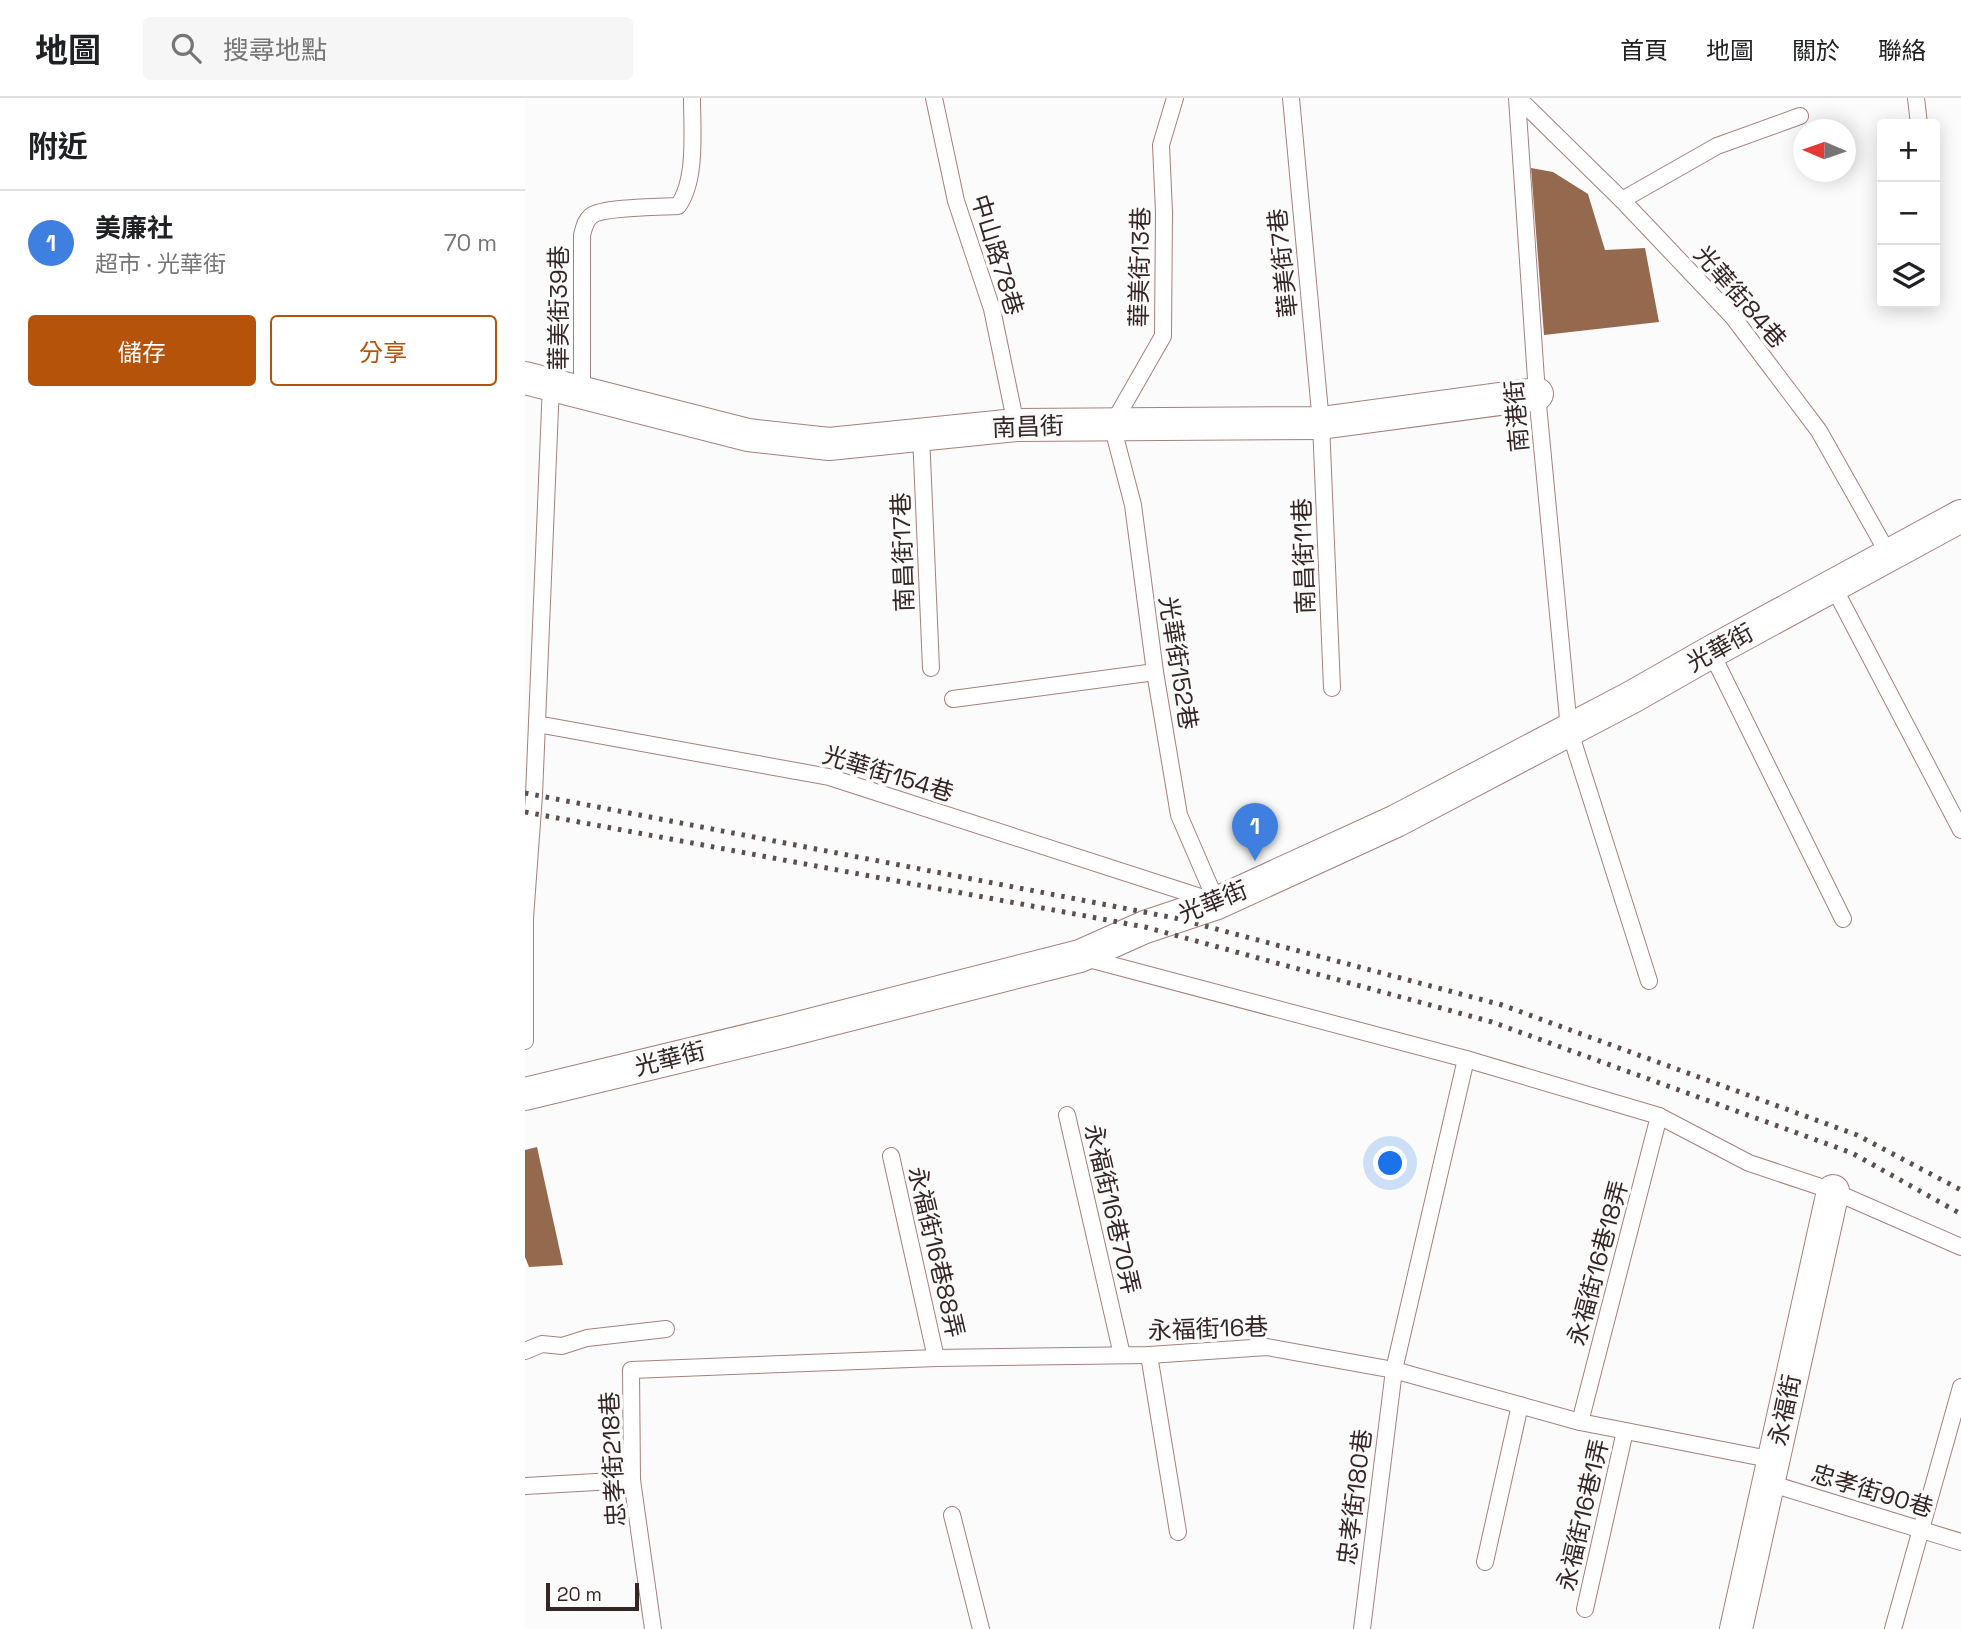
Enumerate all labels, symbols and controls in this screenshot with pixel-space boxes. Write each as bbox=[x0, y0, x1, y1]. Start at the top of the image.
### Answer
search box bbox=[143, 17, 633, 80]
icon: search bbox=[167, 29, 205, 67]
text: 地圖 bbox=[35, 30, 101, 72]
text: 搜尋地點 bbox=[223, 33, 327, 67]
text: 首頁 bbox=[1620, 35, 1668, 66]
text: 地圖 bbox=[1706, 35, 1754, 66]
text: 關於 bbox=[1792, 35, 1840, 66]
text: 聯絡 bbox=[1878, 35, 1926, 66]
north arrow bbox=[1793, 119, 1856, 182]
map controls bbox=[1877, 119, 1940, 308]
button: + bbox=[1877, 119, 1940, 182]
text: 附近 bbox=[28, 127, 88, 166]
button: − bbox=[1877, 182, 1940, 245]
street label: 中山路78巷 bbox=[964, 191, 1030, 319]
street label: 華美街13巷 bbox=[1123, 206, 1156, 328]
street label: 華美街7巷 bbox=[1261, 207, 1304, 319]
text: 美廉社 bbox=[95, 211, 173, 245]
text: 1 bbox=[46, 228, 56, 258]
text: 70 m bbox=[444, 228, 497, 258]
street label: 光華街84巷 bbox=[1687, 239, 1793, 354]
street label: 華美街39巷 bbox=[543, 245, 574, 371]
button: layers bbox=[1877, 245, 1940, 308]
text: 超市 · 光華街 bbox=[95, 249, 226, 279]
button: 儲存 bbox=[28, 315, 256, 386]
button: 分享 bbox=[270, 315, 497, 386]
street label: 南港街 bbox=[1498, 379, 1535, 453]
street label: 南昌街 bbox=[991, 410, 1065, 443]
street label: 南昌街17巷 bbox=[885, 492, 920, 612]
street label: 南昌街11巷 bbox=[1286, 497, 1321, 615]
street label: 光華街152巷 bbox=[1153, 594, 1204, 732]
street label: 光華街 bbox=[1681, 617, 1759, 679]
street label: 光華街154巷 bbox=[819, 739, 957, 808]
pin: 1 bbox=[1232, 803, 1278, 861]
street label: 光華街 bbox=[1174, 874, 1252, 929]
street label: 光華街 bbox=[631, 1035, 709, 1082]
street label: 永福街16巷70弄 bbox=[1078, 1121, 1147, 1297]
your location bbox=[1373, 1146, 1407, 1180]
street label: 永福街16巷88弄 bbox=[902, 1163, 971, 1340]
street label: 永福街16巷18弄 bbox=[1561, 1177, 1634, 1349]
street label: 永福街16巷 bbox=[1147, 1311, 1269, 1346]
street label: 永福街 bbox=[1762, 1371, 1807, 1448]
street label: 忠孝街218巷 bbox=[593, 1391, 632, 1527]
street label: 忠孝街180巷 bbox=[1331, 1427, 1378, 1567]
street label: 永福街16巷1弄 bbox=[1550, 1436, 1615, 1594]
street label: 忠孝街90巷 bbox=[1807, 1457, 1937, 1524]
scale bar bbox=[546, 1580, 639, 1612]
text: 20 m bbox=[557, 1582, 602, 1607]

